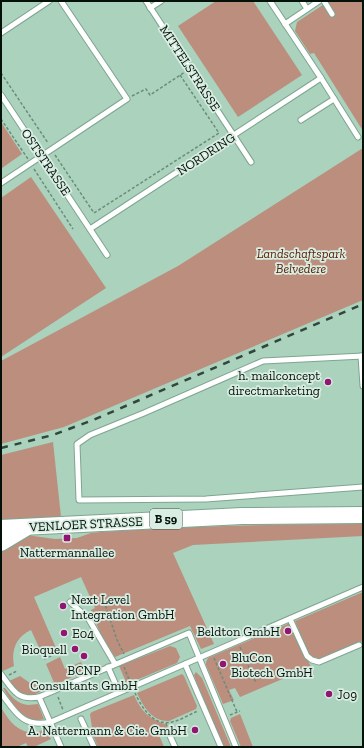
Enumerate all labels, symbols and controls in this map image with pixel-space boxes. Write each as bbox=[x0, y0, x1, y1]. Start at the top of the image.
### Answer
street label: MITTELSTRASSE bbox=[157, 22, 224, 114]
street label: OSTSTRASSE bbox=[18, 126, 74, 199]
street label: NORDRING bbox=[174, 130, 238, 178]
park label: Landschaftspark Belvedere bbox=[257, 246, 345, 276]
place label: h. mailconcept directmarketing bbox=[228, 368, 320, 398]
marker: h. mailconcept directmarketing bbox=[323, 377, 333, 387]
road number: B 59 bbox=[150, 509, 182, 529]
street label: VENLOER STRASSE bbox=[28, 514, 143, 535]
marker: Nattermannallee bbox=[62, 533, 72, 543]
place label: Nattermannallee bbox=[20, 545, 114, 560]
place label: Next Level Integration GmbH bbox=[71, 592, 175, 622]
marker: Next Level Integration GmbH bbox=[58, 601, 68, 611]
place label: Beldton GmbH bbox=[197, 624, 280, 639]
place label: E04 bbox=[72, 626, 94, 641]
marker: Beldton GmbH bbox=[283, 626, 293, 636]
marker: E04 bbox=[59, 628, 69, 638]
place label: Bioquell bbox=[22, 642, 68, 657]
marker: Bioquell bbox=[70, 644, 80, 654]
place label: BluCon Biotech GmbH bbox=[231, 650, 313, 680]
marker: BCNP Consultants GmbH bbox=[79, 651, 89, 661]
marker: BluCon Biotech GmbH bbox=[218, 659, 228, 669]
place label: BCNP Consultants GmbH bbox=[30, 663, 138, 693]
place label: J09 bbox=[337, 687, 357, 702]
marker: J09 bbox=[324, 689, 334, 699]
place label: A. Nattermann & Cie. GmbH bbox=[28, 723, 187, 738]
marker: A. Nattermann & Cie. GmbH bbox=[190, 725, 200, 735]

